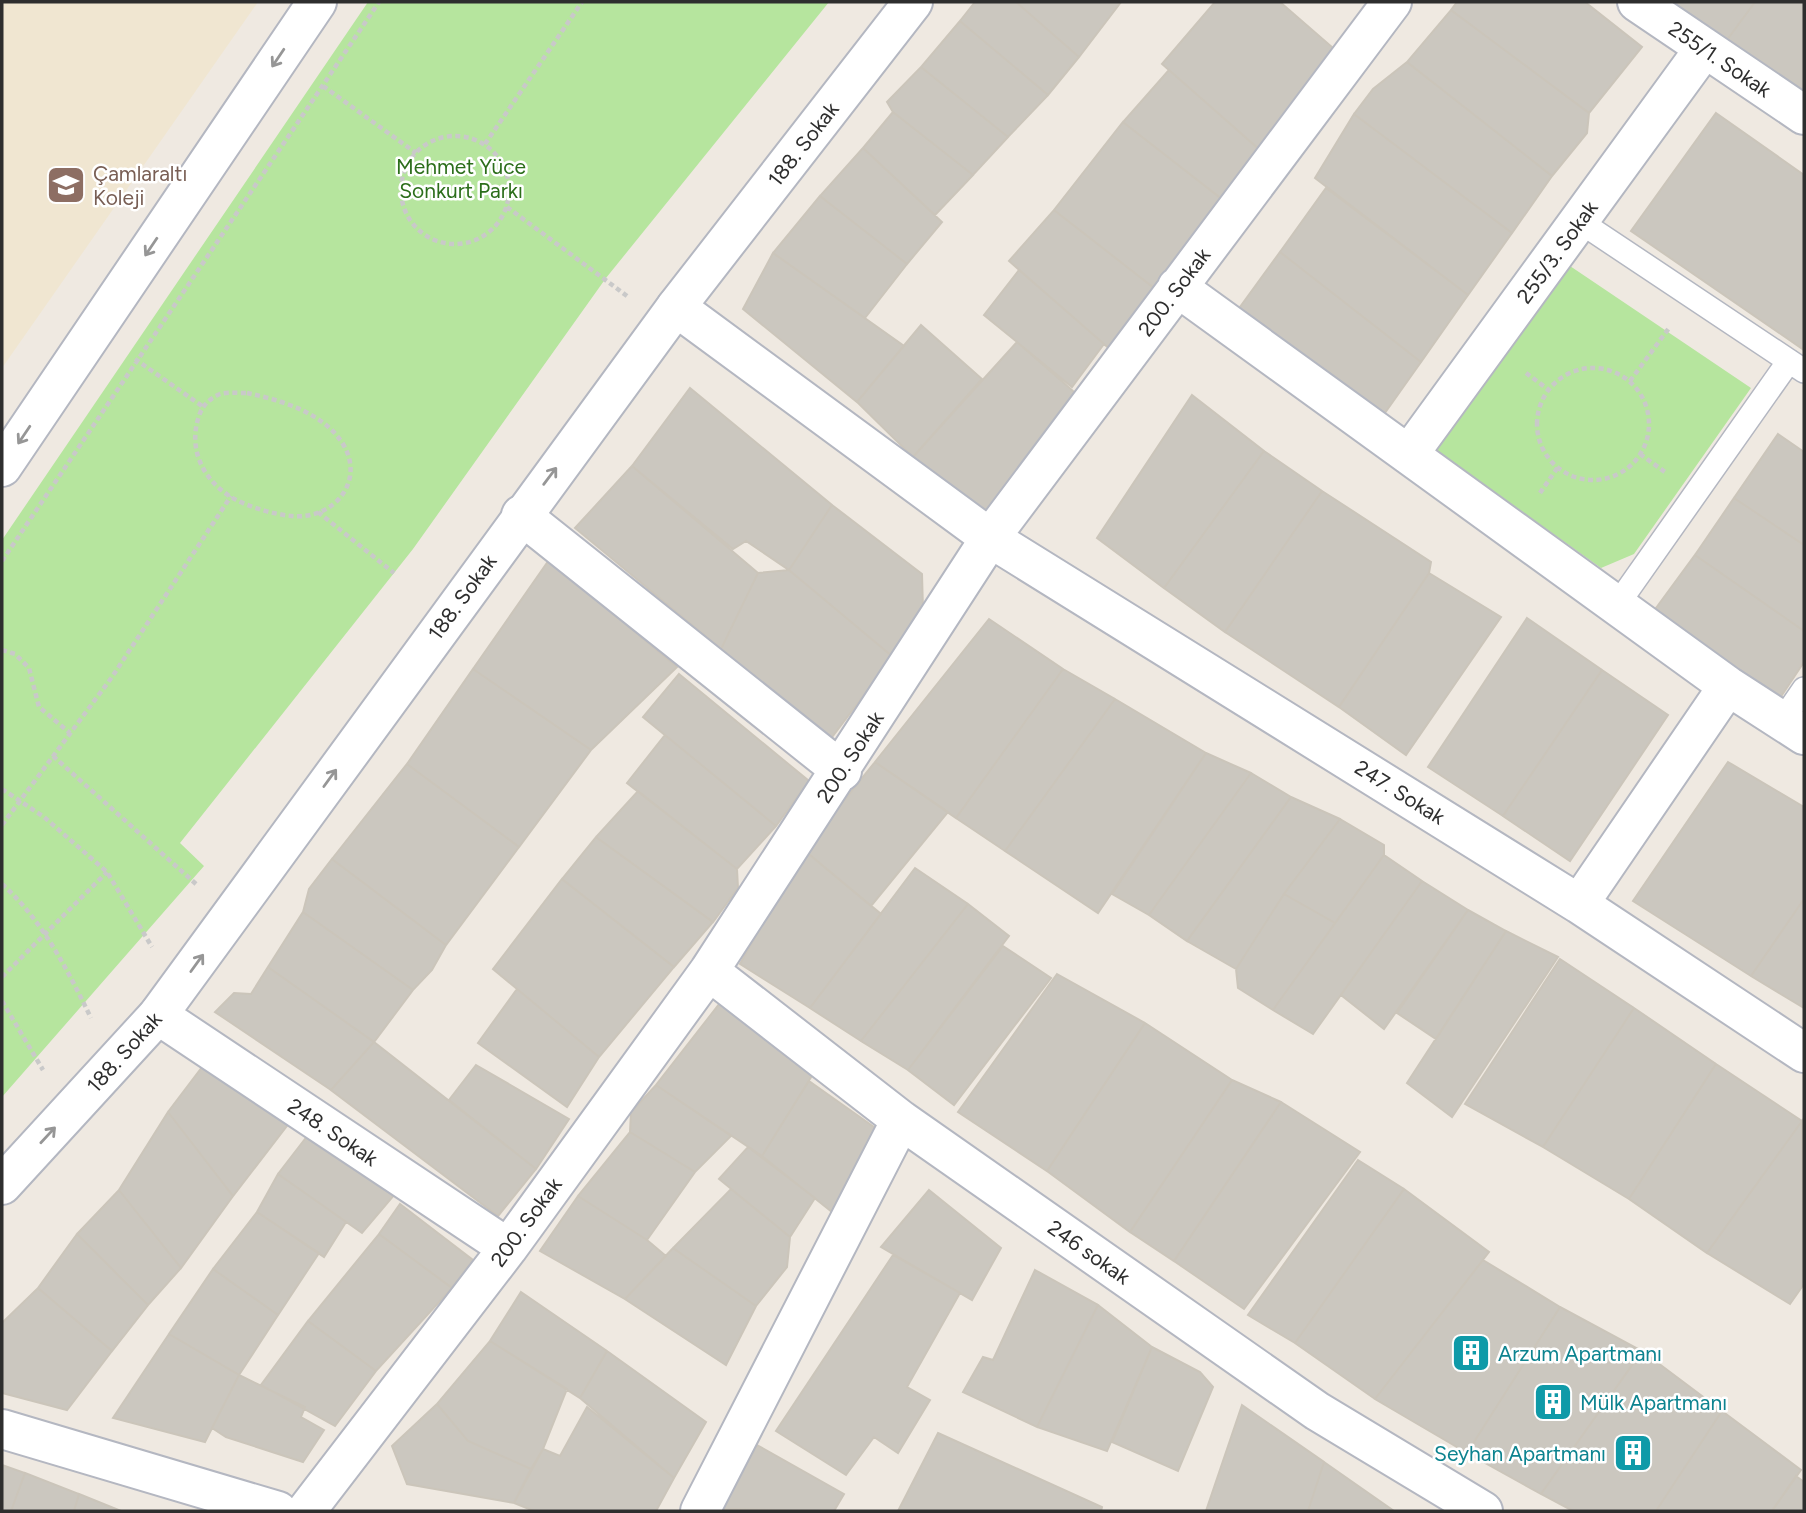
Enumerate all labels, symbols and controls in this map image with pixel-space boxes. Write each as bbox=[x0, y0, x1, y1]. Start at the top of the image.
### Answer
street label: 255/1. Sokak bbox=[1664, 16, 1777, 103]
one-way arrow bbox=[271, 48, 286, 67]
street label: 188. Sokak bbox=[762, 96, 844, 191]
park label: Mehmet Yüce Sonkurt Parkı bbox=[396, 154, 526, 203]
place label: Çamlaraltı Koleji bbox=[93, 161, 187, 210]
school or university icon: Çamlaraltı Koleji bbox=[45, 164, 87, 206]
street label: 255/3. Sokak bbox=[1511, 195, 1603, 308]
one-way arrow bbox=[144, 237, 158, 256]
street label: 200. Sokak bbox=[1133, 242, 1216, 341]
one-way arrow bbox=[16, 425, 31, 444]
one-way arrow bbox=[543, 467, 558, 485]
street label: 188. Sokak bbox=[423, 549, 502, 645]
street label: 200. Sokak bbox=[811, 706, 889, 807]
street label: 247. Sokak bbox=[1350, 754, 1450, 830]
one-way arrow bbox=[323, 769, 337, 788]
one-way arrow bbox=[189, 954, 204, 973]
street label: 188. Sokak bbox=[81, 1006, 167, 1098]
street label: 248. Sokak bbox=[283, 1093, 383, 1172]
one-way arrow bbox=[40, 1126, 56, 1144]
street label: 200. Sokak bbox=[485, 1172, 567, 1271]
street label: 246 sokak bbox=[1043, 1215, 1136, 1290]
building icon: Arzum Apartmanı bbox=[1450, 1332, 1492, 1374]
place label: Arzum Apartmanı bbox=[1498, 1341, 1662, 1366]
building icon: Mülk Apartmanı bbox=[1532, 1381, 1574, 1423]
place label: Mülk Apartmanı bbox=[1580, 1390, 1727, 1415]
building icon: Seyhan Apartmanı bbox=[1612, 1432, 1654, 1474]
place label: Seyhan Apartmanı bbox=[1434, 1441, 1606, 1466]

